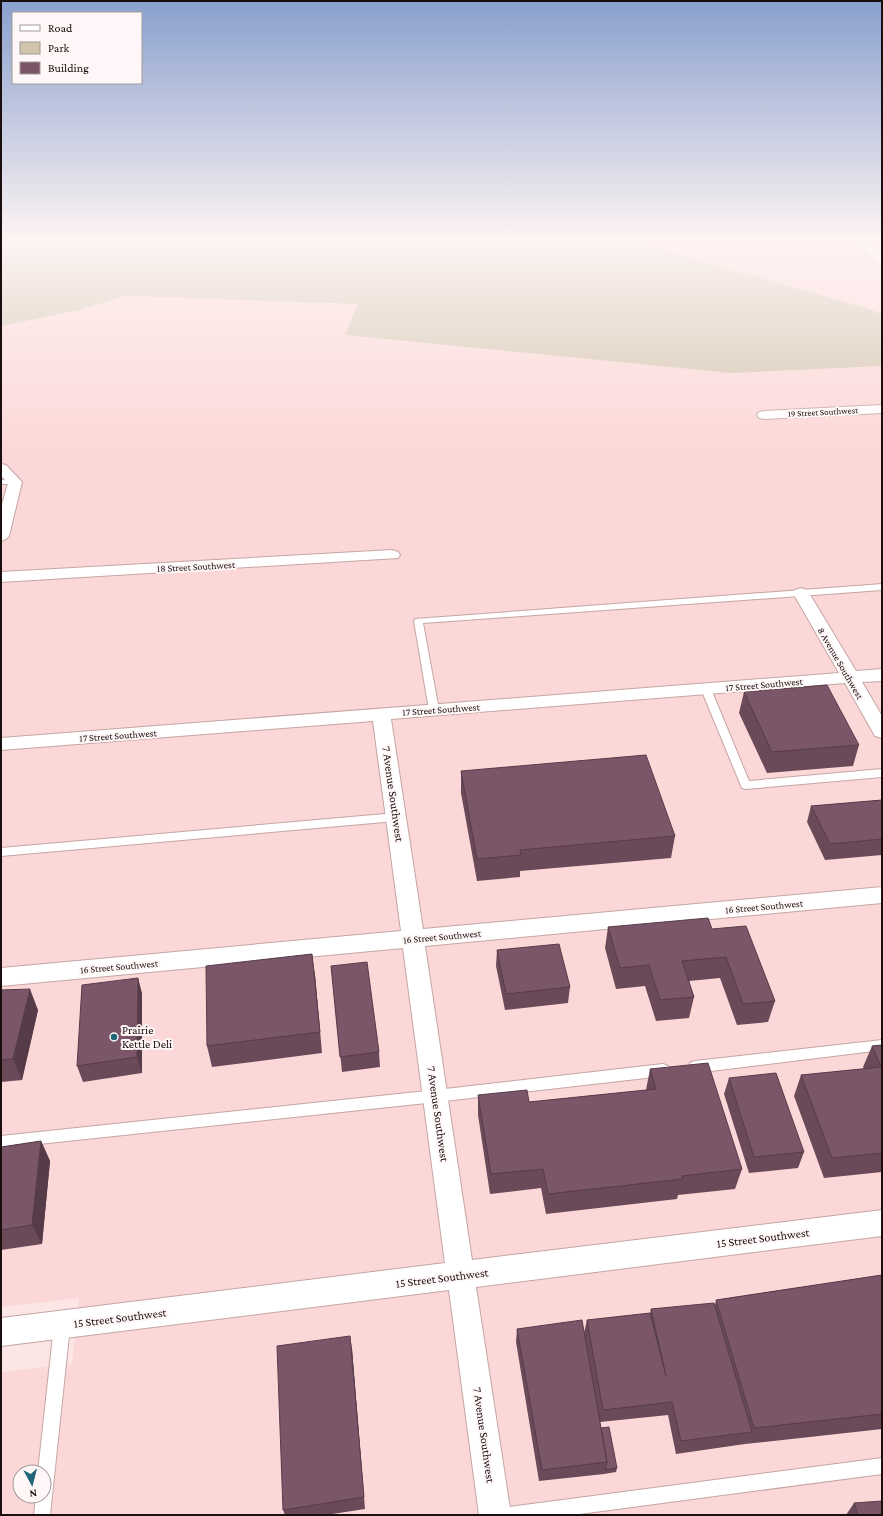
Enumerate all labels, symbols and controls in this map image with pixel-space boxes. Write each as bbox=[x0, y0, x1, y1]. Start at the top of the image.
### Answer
legend bbox=[12, 12, 142, 84]
text: Road bbox=[48, 21, 73, 35]
text: Park bbox=[48, 41, 70, 55]
text: Building bbox=[48, 61, 89, 75]
street label: 19 Street Southwest bbox=[788, 405, 859, 419]
street label: 18 Street Southwest bbox=[157, 559, 236, 574]
street label: 8 Avenue Southwest bbox=[816, 625, 866, 702]
street label: 17 Street Southwest bbox=[725, 676, 804, 693]
street label: 17 Street Southwest bbox=[402, 701, 481, 718]
street label: 17 Street Southwest bbox=[79, 727, 158, 744]
street label: 7 Avenue Southwest bbox=[379, 745, 407, 844]
street label: 16 Street Southwest bbox=[725, 898, 804, 915]
street label: 16 Street Southwest bbox=[403, 928, 482, 945]
street label: 16 Street Southwest bbox=[80, 958, 159, 975]
place label: Prairie Kettle Deli bbox=[122, 1023, 172, 1051]
marker: Prairie Kettle Deli bbox=[109, 1032, 119, 1042]
street label: 7 Avenue Southwest bbox=[424, 1065, 452, 1164]
street label: 15 Street Southwest bbox=[716, 1225, 811, 1251]
street label: 15 Street Southwest bbox=[395, 1265, 490, 1291]
street label: 15 Street Southwest bbox=[73, 1305, 168, 1331]
street label: 7 Avenue Southwest bbox=[470, 1386, 498, 1485]
north arrow bbox=[12, 1464, 52, 1504]
text: N bbox=[28, 1488, 38, 1500]

